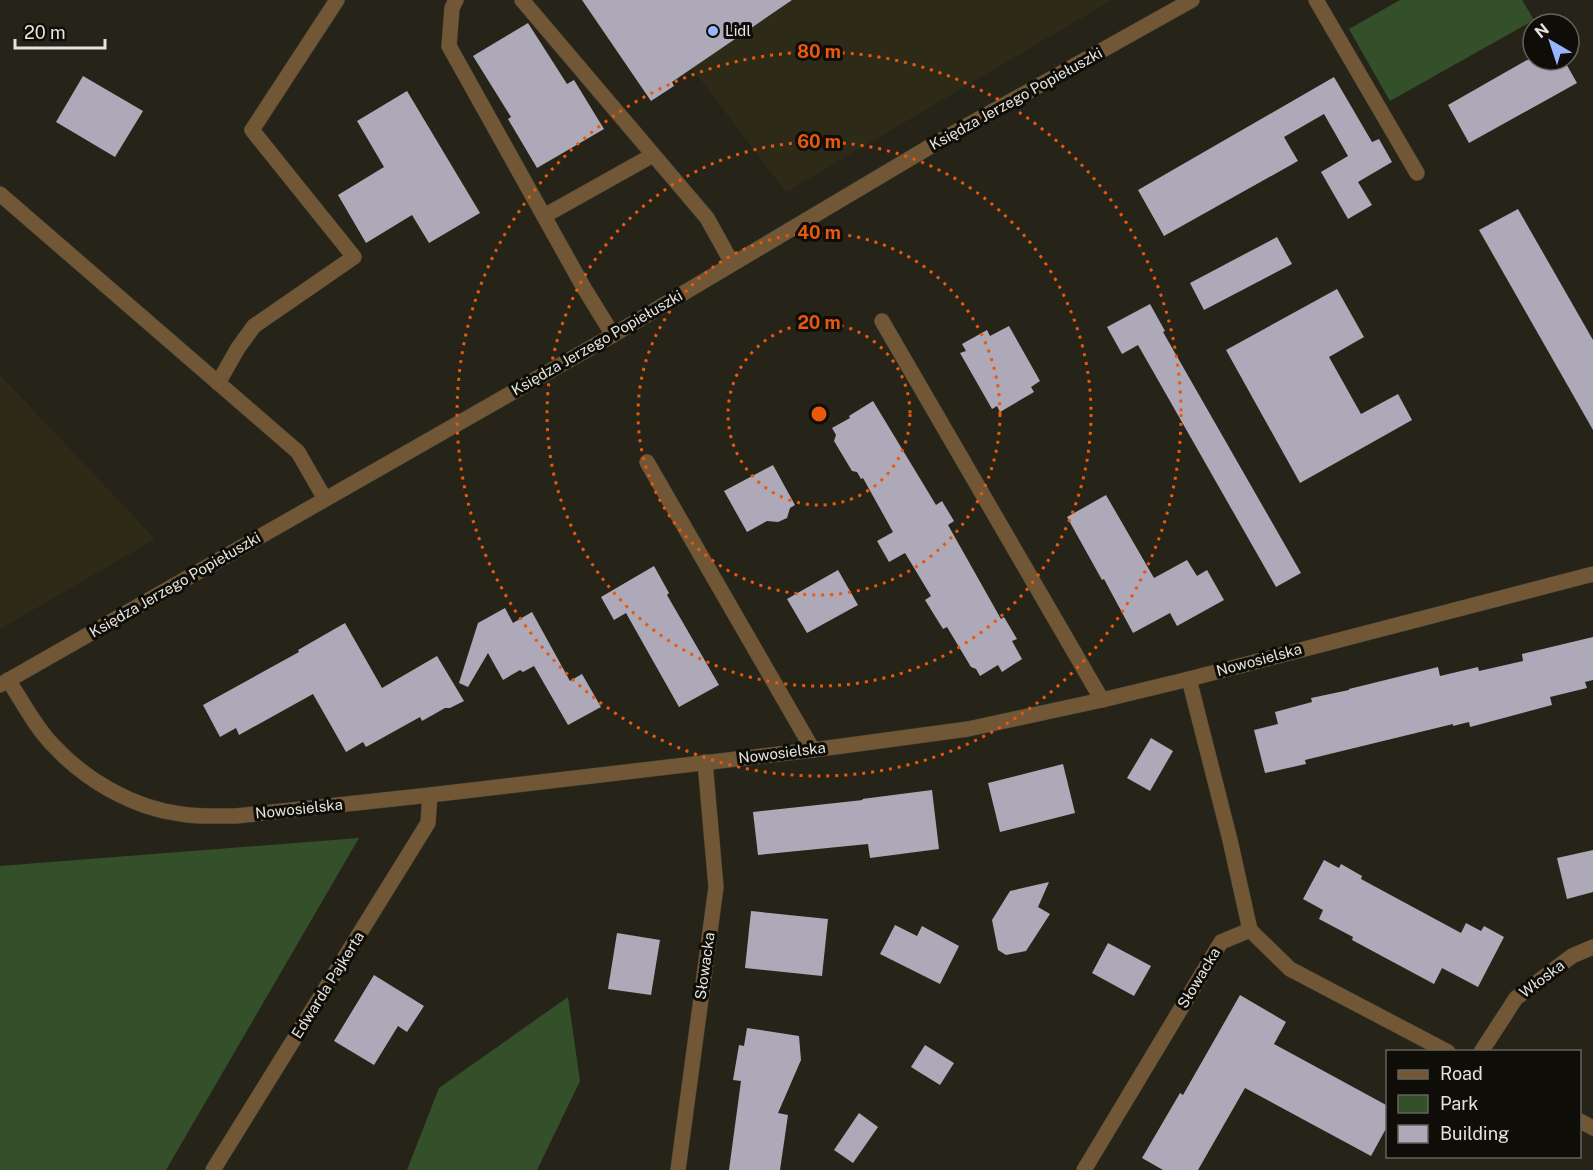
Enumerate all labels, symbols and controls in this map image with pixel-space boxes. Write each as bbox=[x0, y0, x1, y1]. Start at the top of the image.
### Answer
scale bar bbox=[15, 12, 105, 50]
north arrow bbox=[1521, 12, 1581, 72]
text: N bbox=[1531, 19, 1553, 42]
text: 20 m bbox=[24, 22, 66, 43]
place label: Lidl bbox=[725, 22, 751, 39]
marker: Lidl bbox=[706, 24, 720, 38]
text: 80 m bbox=[797, 41, 841, 62]
street label: Księdza Jerzego Popiełuszki bbox=[926, 44, 1105, 153]
text: 60 m bbox=[797, 131, 841, 152]
text: 40 m bbox=[797, 222, 841, 243]
street label: Księdza Jerzego Popiełuszki bbox=[508, 287, 685, 399]
text: 20 m bbox=[797, 312, 841, 333]
centre of rings bbox=[809, 404, 829, 424]
street label: Księdza Jerzego Popiełuszki bbox=[86, 529, 263, 641]
street label: Nowosielska bbox=[1214, 640, 1303, 679]
street label: Nowosielska bbox=[737, 739, 827, 766]
street label: Nowosielska bbox=[254, 795, 343, 822]
street label: Edwarda Pajkerta bbox=[288, 928, 367, 1041]
street label: Słowacka bbox=[691, 931, 718, 1001]
street label: Słowacka bbox=[1174, 944, 1223, 1011]
street label: Włoska bbox=[1516, 956, 1567, 1001]
legend bbox=[1386, 1050, 1581, 1158]
text: Road bbox=[1440, 1063, 1483, 1084]
text: Park bbox=[1440, 1093, 1478, 1114]
text: Building bbox=[1440, 1123, 1509, 1144]

